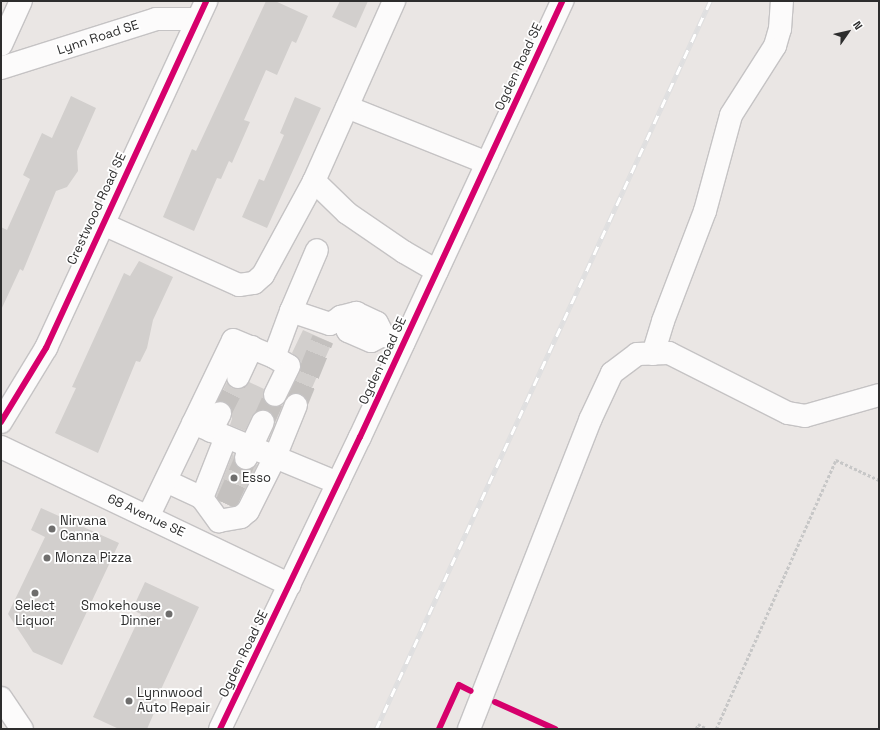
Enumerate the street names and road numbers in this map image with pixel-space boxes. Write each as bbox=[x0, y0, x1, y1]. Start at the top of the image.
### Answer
street label: Lynn Road SE bbox=[55, 17, 141, 59]
street label: Ogden Road SE bbox=[492, 21, 546, 113]
street label: Crestwood Road SE bbox=[64, 150, 130, 268]
street label: Ogden Road SE bbox=[356, 315, 410, 407]
street label: 68 Avenue SE bbox=[105, 491, 187, 541]
street label: Ogden Road SE bbox=[216, 608, 272, 700]

